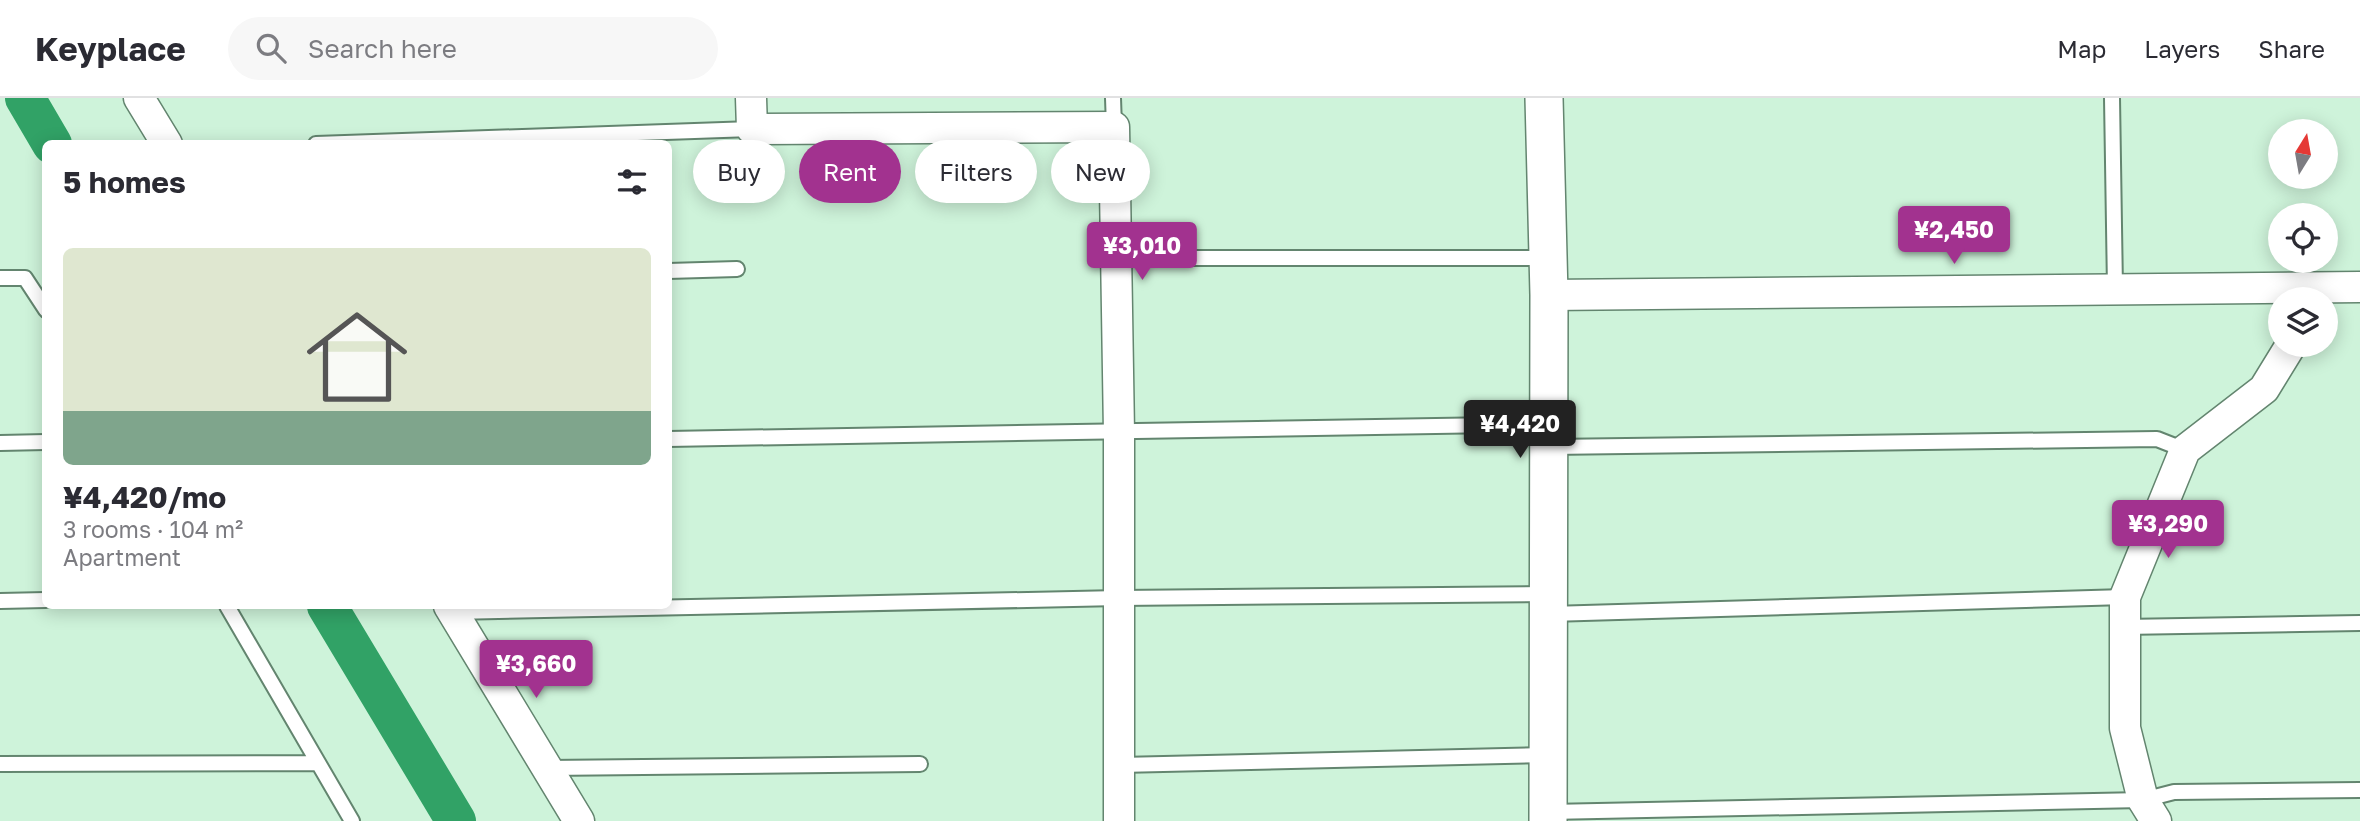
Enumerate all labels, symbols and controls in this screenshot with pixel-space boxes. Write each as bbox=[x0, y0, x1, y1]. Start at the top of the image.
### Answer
search box bbox=[228, 17, 718, 80]
text: Keyplace bbox=[35, 29, 186, 68]
icon: search bbox=[252, 29, 290, 67]
text: Search here bbox=[308, 33, 457, 64]
text: Map bbox=[2057, 34, 2106, 63]
text: Layers bbox=[2144, 34, 2220, 63]
text: Share bbox=[2258, 34, 2325, 63]
north arrow bbox=[2268, 119, 2338, 189]
map controls bbox=[2268, 119, 2338, 357]
chip: Buy bbox=[693, 140, 785, 203]
chip: Rent bbox=[799, 140, 901, 203]
chip: Filters bbox=[915, 140, 1037, 203]
chip: New bbox=[1051, 140, 1150, 203]
icon: filters bbox=[613, 163, 651, 201]
text: 5 homes bbox=[63, 164, 186, 200]
button: locate bbox=[2268, 203, 2338, 273]
pin: ¥2,450 bbox=[1897, 206, 2011, 266]
text: ¥2,450 bbox=[1914, 215, 1994, 243]
pin: ¥3,010 bbox=[1085, 222, 1199, 282]
text: ¥3,010 bbox=[1103, 231, 1181, 259]
button: layers bbox=[2268, 287, 2338, 357]
icon: home bbox=[294, 294, 420, 420]
pin: ¥4,420 bbox=[1463, 400, 1577, 460]
text: ¥4,420 bbox=[1480, 409, 1560, 437]
text: ¥4,420/mo bbox=[63, 479, 226, 515]
pin: ¥3,290 bbox=[2111, 500, 2225, 560]
text: ¥3,290 bbox=[2128, 509, 2208, 537]
text: 3 rooms · 104 m² bbox=[63, 515, 243, 543]
text: Apartment bbox=[63, 543, 181, 571]
pin: ¥3,660 bbox=[479, 640, 593, 700]
text: ¥3,660 bbox=[496, 649, 576, 677]

